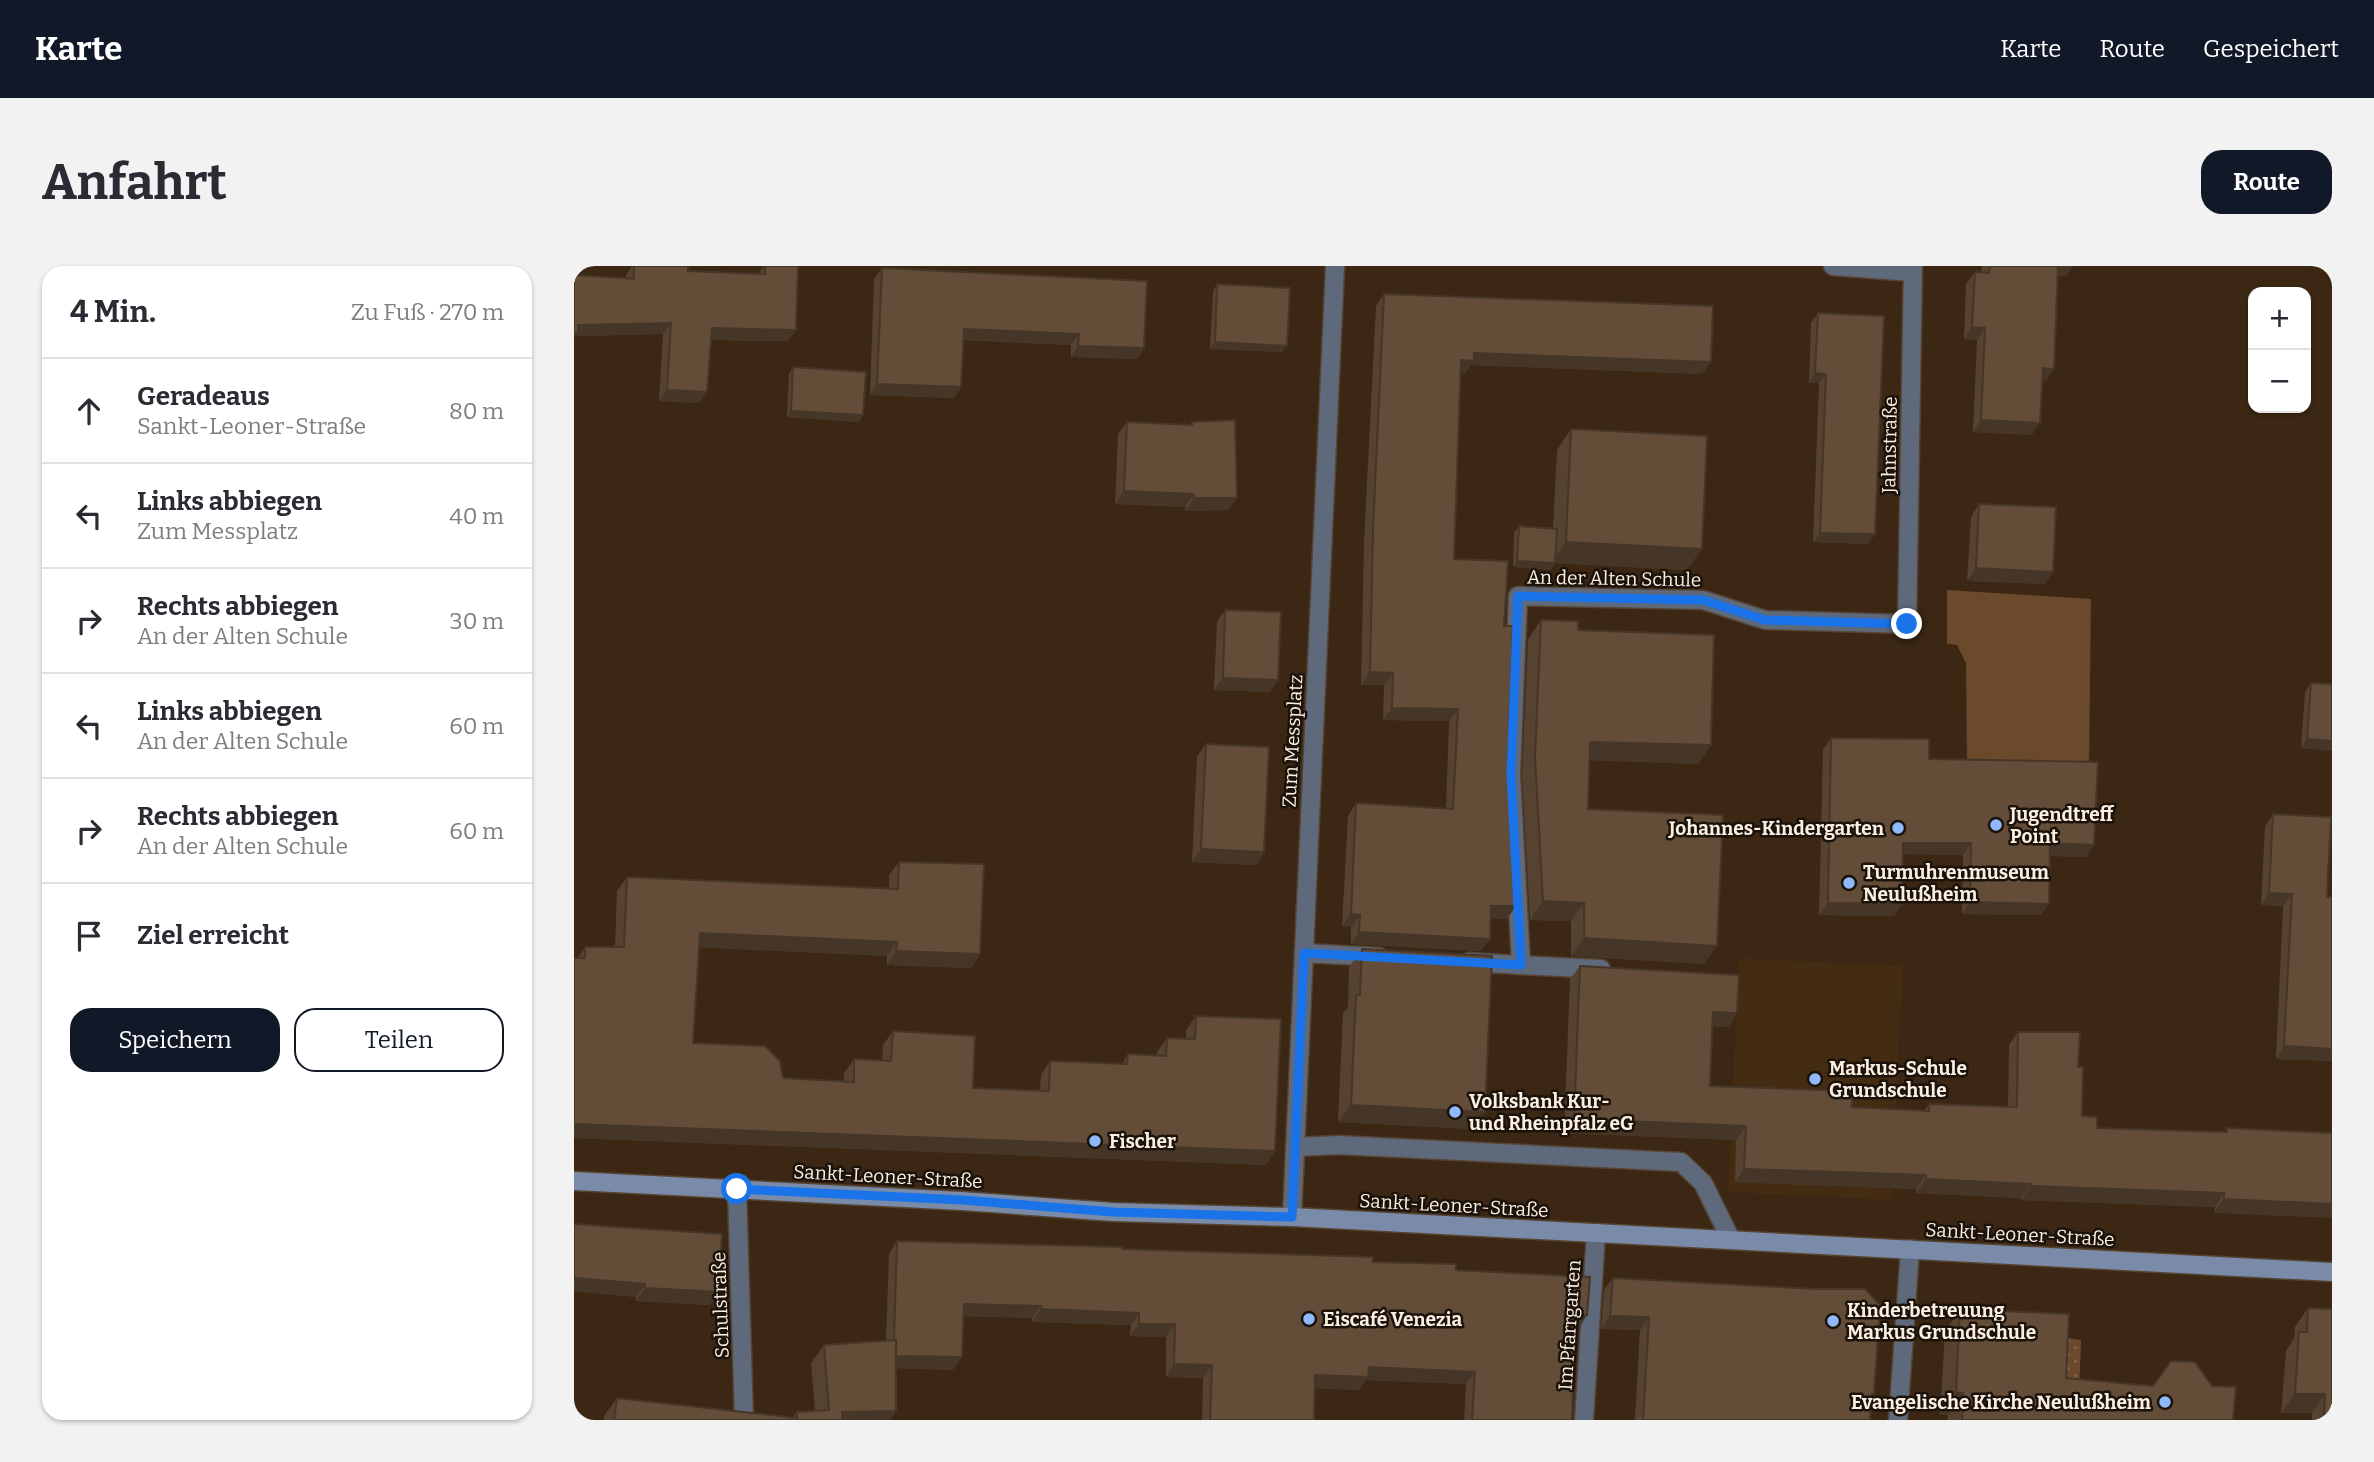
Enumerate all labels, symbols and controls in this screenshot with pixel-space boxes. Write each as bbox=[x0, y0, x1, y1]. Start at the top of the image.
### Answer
text: Karte bbox=[35, 29, 122, 69]
text: Karte bbox=[2000, 35, 2062, 63]
text: Route bbox=[2100, 35, 2165, 63]
text: Gespeichert bbox=[2203, 35, 2339, 63]
button: Route bbox=[2201, 150, 2332, 214]
text: Anfahrt bbox=[42, 153, 227, 212]
map controls bbox=[2248, 287, 2311, 413]
button: + bbox=[2248, 287, 2311, 350]
text: 4 Min. bbox=[70, 294, 156, 330]
text: Zu Fuß · 270 m bbox=[351, 298, 504, 326]
button: − bbox=[2248, 350, 2311, 413]
text: Geradeaus bbox=[137, 381, 270, 412]
icon: ahead bbox=[70, 392, 108, 430]
street label: Jahnstraße bbox=[1877, 396, 1902, 495]
text: 80 m bbox=[449, 397, 504, 425]
text: Sankt-Leoner-Straße bbox=[137, 412, 366, 440]
text: Links abbiegen bbox=[137, 486, 322, 517]
icon: left bbox=[70, 497, 108, 535]
text: 40 m bbox=[449, 502, 504, 530]
text: Zum Messplatz bbox=[137, 517, 298, 545]
street label: An der Alten Schule bbox=[1527, 565, 1701, 592]
text: Rechts abbiegen bbox=[137, 591, 339, 622]
icon: right bbox=[70, 602, 108, 640]
text: 30 m bbox=[450, 607, 504, 635]
route end bbox=[1891, 608, 1922, 639]
text: An der Alten Schule bbox=[137, 622, 348, 650]
street label: Zum Messplatz bbox=[1278, 674, 1307, 808]
text: Links abbiegen bbox=[137, 696, 322, 727]
icon: left bbox=[70, 707, 108, 745]
text: 60 m bbox=[449, 712, 504, 740]
text: An der Alten Schule bbox=[137, 727, 348, 755]
text: Rechts abbiegen bbox=[137, 801, 339, 832]
place label: Jugendtreff Point bbox=[2009, 803, 2115, 848]
icon: right bbox=[70, 812, 108, 850]
text: 60 m bbox=[449, 817, 504, 845]
place label: Johannes-Kindergarten bbox=[1668, 817, 1885, 840]
marker: Jugendtreff Point bbox=[1988, 817, 2004, 833]
marker: Johannes-Kindergarten bbox=[1890, 820, 1906, 836]
text: An der Alten Schule bbox=[137, 832, 348, 860]
place label: Turmuhrenmuseum Neulußheim bbox=[1863, 861, 2049, 906]
marker: Turmuhrenmuseum Neulußheim bbox=[1841, 875, 1857, 891]
icon: arrive bbox=[70, 917, 108, 955]
text: Ziel erreicht bbox=[137, 920, 289, 951]
button: Speichern bbox=[70, 1008, 280, 1072]
button: Teilen bbox=[294, 1008, 504, 1072]
place label: Markus-Schule Grundschule bbox=[1829, 1057, 1967, 1102]
marker: Markus-Schule Grundschule bbox=[1807, 1071, 1823, 1087]
place label: Volksbank Kur- und Rheinpfalz eG bbox=[1469, 1090, 1634, 1135]
marker: Volksbank Kur- und Rheinpfalz eG bbox=[1447, 1104, 1463, 1120]
place label: Fischer bbox=[1109, 1130, 1176, 1153]
marker: Fischer bbox=[1087, 1133, 1103, 1149]
street label: Sankt-Leoner-Straße bbox=[793, 1160, 983, 1193]
route start bbox=[721, 1173, 752, 1204]
street label: Sankt-Leoner-Straße bbox=[1359, 1189, 1549, 1222]
street label: Sankt-Leoner-Straße bbox=[1925, 1218, 2115, 1251]
street label: Schulstraße bbox=[707, 1251, 734, 1359]
street label: Im Pfarrgarten bbox=[1553, 1259, 1586, 1391]
place label: Kinderbetreuung Markus Grundschule bbox=[1847, 1299, 2036, 1344]
place label: Eiscafé Venezia bbox=[1323, 1308, 1463, 1331]
marker: Eiscafé Venezia bbox=[1301, 1311, 1317, 1327]
marker: Kinderbetreuung Markus Grundschule bbox=[1825, 1313, 1841, 1329]
place label: Evangelische Kirche Neulußheim bbox=[1851, 1391, 2151, 1414]
marker: Evangelische Kirche Neulußheim bbox=[2157, 1394, 2173, 1410]

